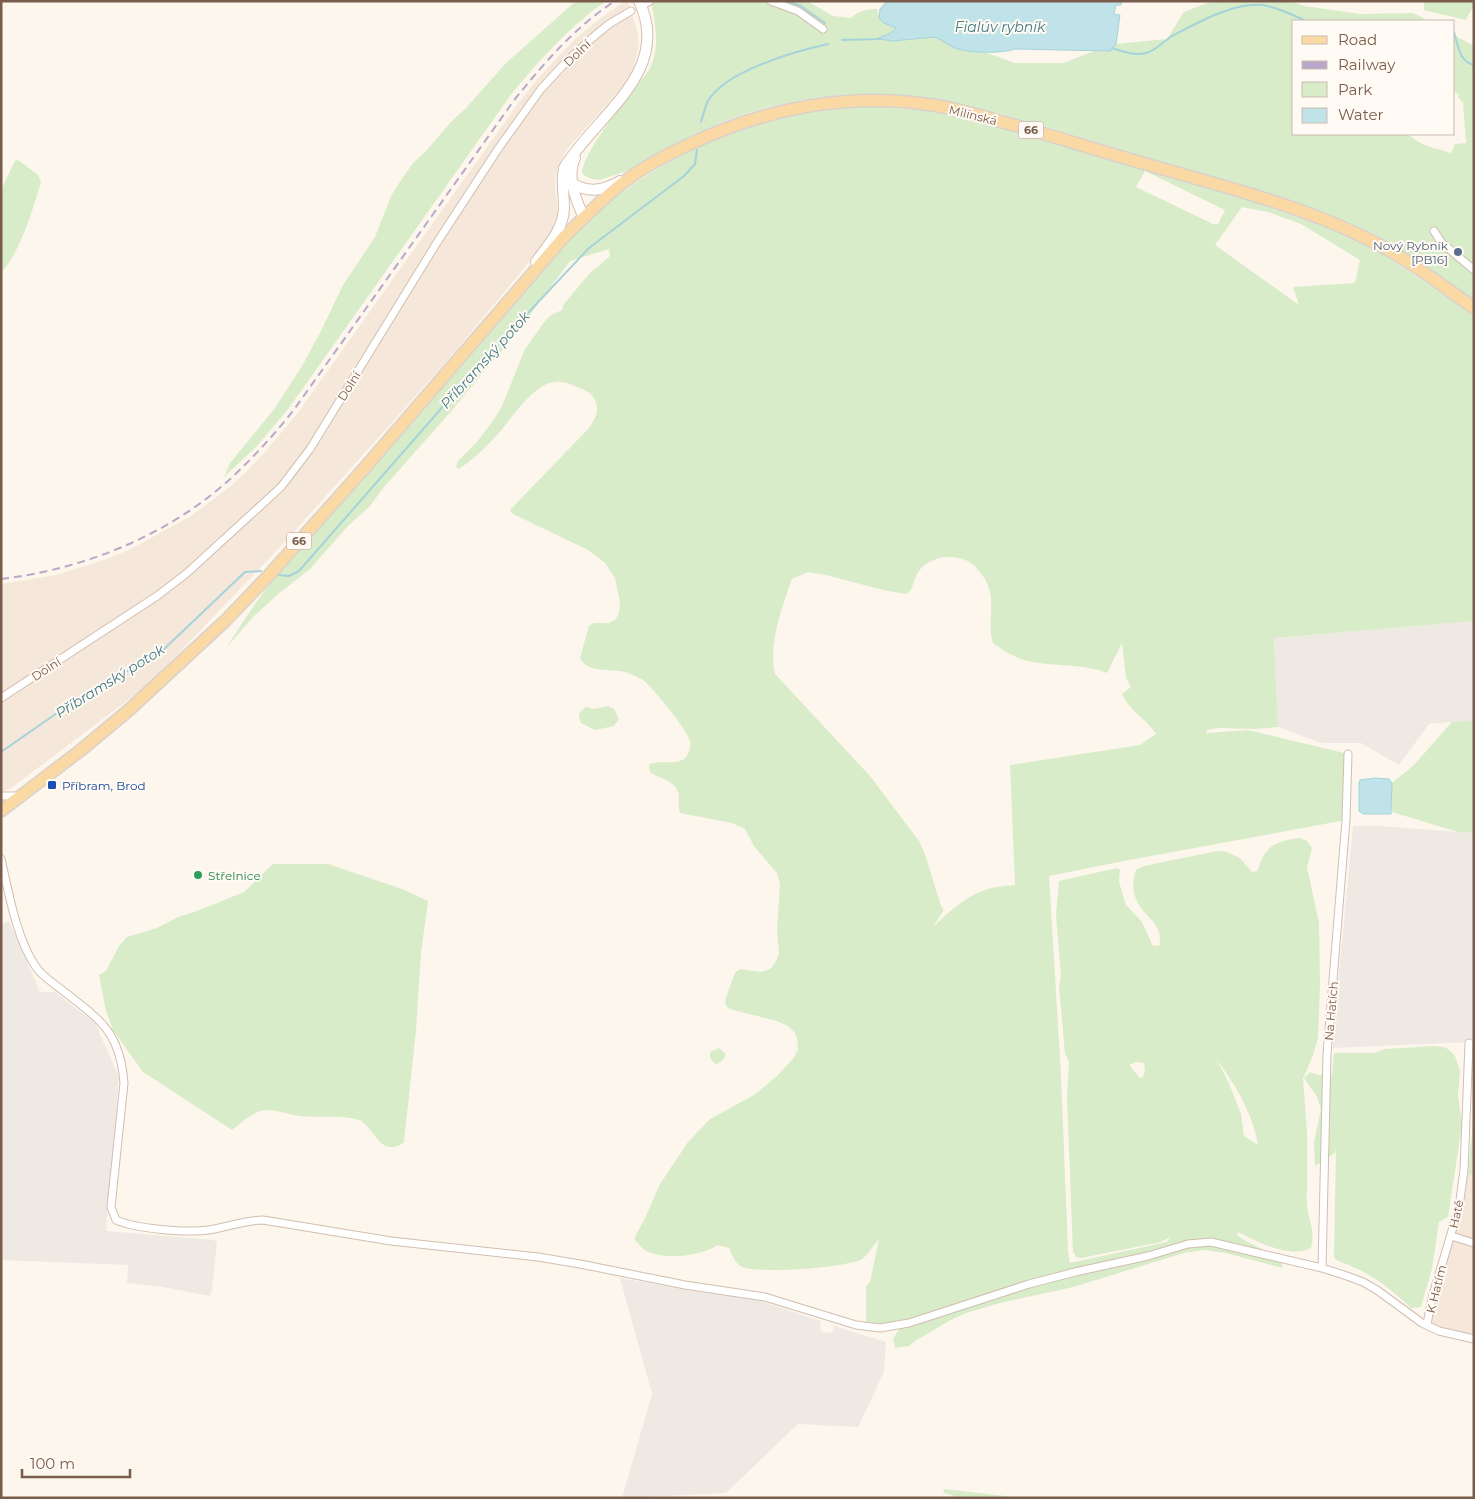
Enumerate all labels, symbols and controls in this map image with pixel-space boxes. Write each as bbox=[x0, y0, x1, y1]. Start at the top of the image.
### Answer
water label: Fialúv rybník bbox=[955, 18, 1046, 36]
legend bbox=[1292, 20, 1455, 135]
text: Road bbox=[1338, 30, 1377, 49]
street label: Dolní bbox=[560, 36, 594, 70]
text: Railway bbox=[1338, 55, 1396, 74]
text: Park bbox=[1338, 80, 1372, 99]
street label: Milínská bbox=[947, 102, 999, 128]
text: Water bbox=[1338, 105, 1384, 124]
road number: 66 bbox=[1018, 122, 1044, 138]
place label: Nový Rybník [PB16] bbox=[1373, 238, 1449, 267]
marker: Nový Rybník [PB16] bbox=[1452, 246, 1464, 258]
water label: Příbramský potok bbox=[436, 307, 534, 413]
street label: Dolní bbox=[334, 368, 364, 404]
road number: 66 bbox=[286, 532, 312, 550]
water label: Příbramský potok bbox=[52, 640, 168, 722]
street label: Dolní bbox=[28, 654, 64, 684]
place label: Příbram, Brod bbox=[62, 778, 146, 793]
marker: Příbram, Brod bbox=[46, 779, 58, 791]
place label: Střelnice bbox=[208, 868, 261, 883]
marker: Střelnice bbox=[192, 869, 204, 881]
street label: Na Hatích bbox=[1321, 981, 1341, 1041]
street label: Hatě bbox=[1446, 1198, 1466, 1230]
street label: K Hatím bbox=[1423, 1263, 1449, 1315]
scale bar bbox=[22, 1446, 130, 1478]
text: 100 m bbox=[30, 1454, 75, 1473]

